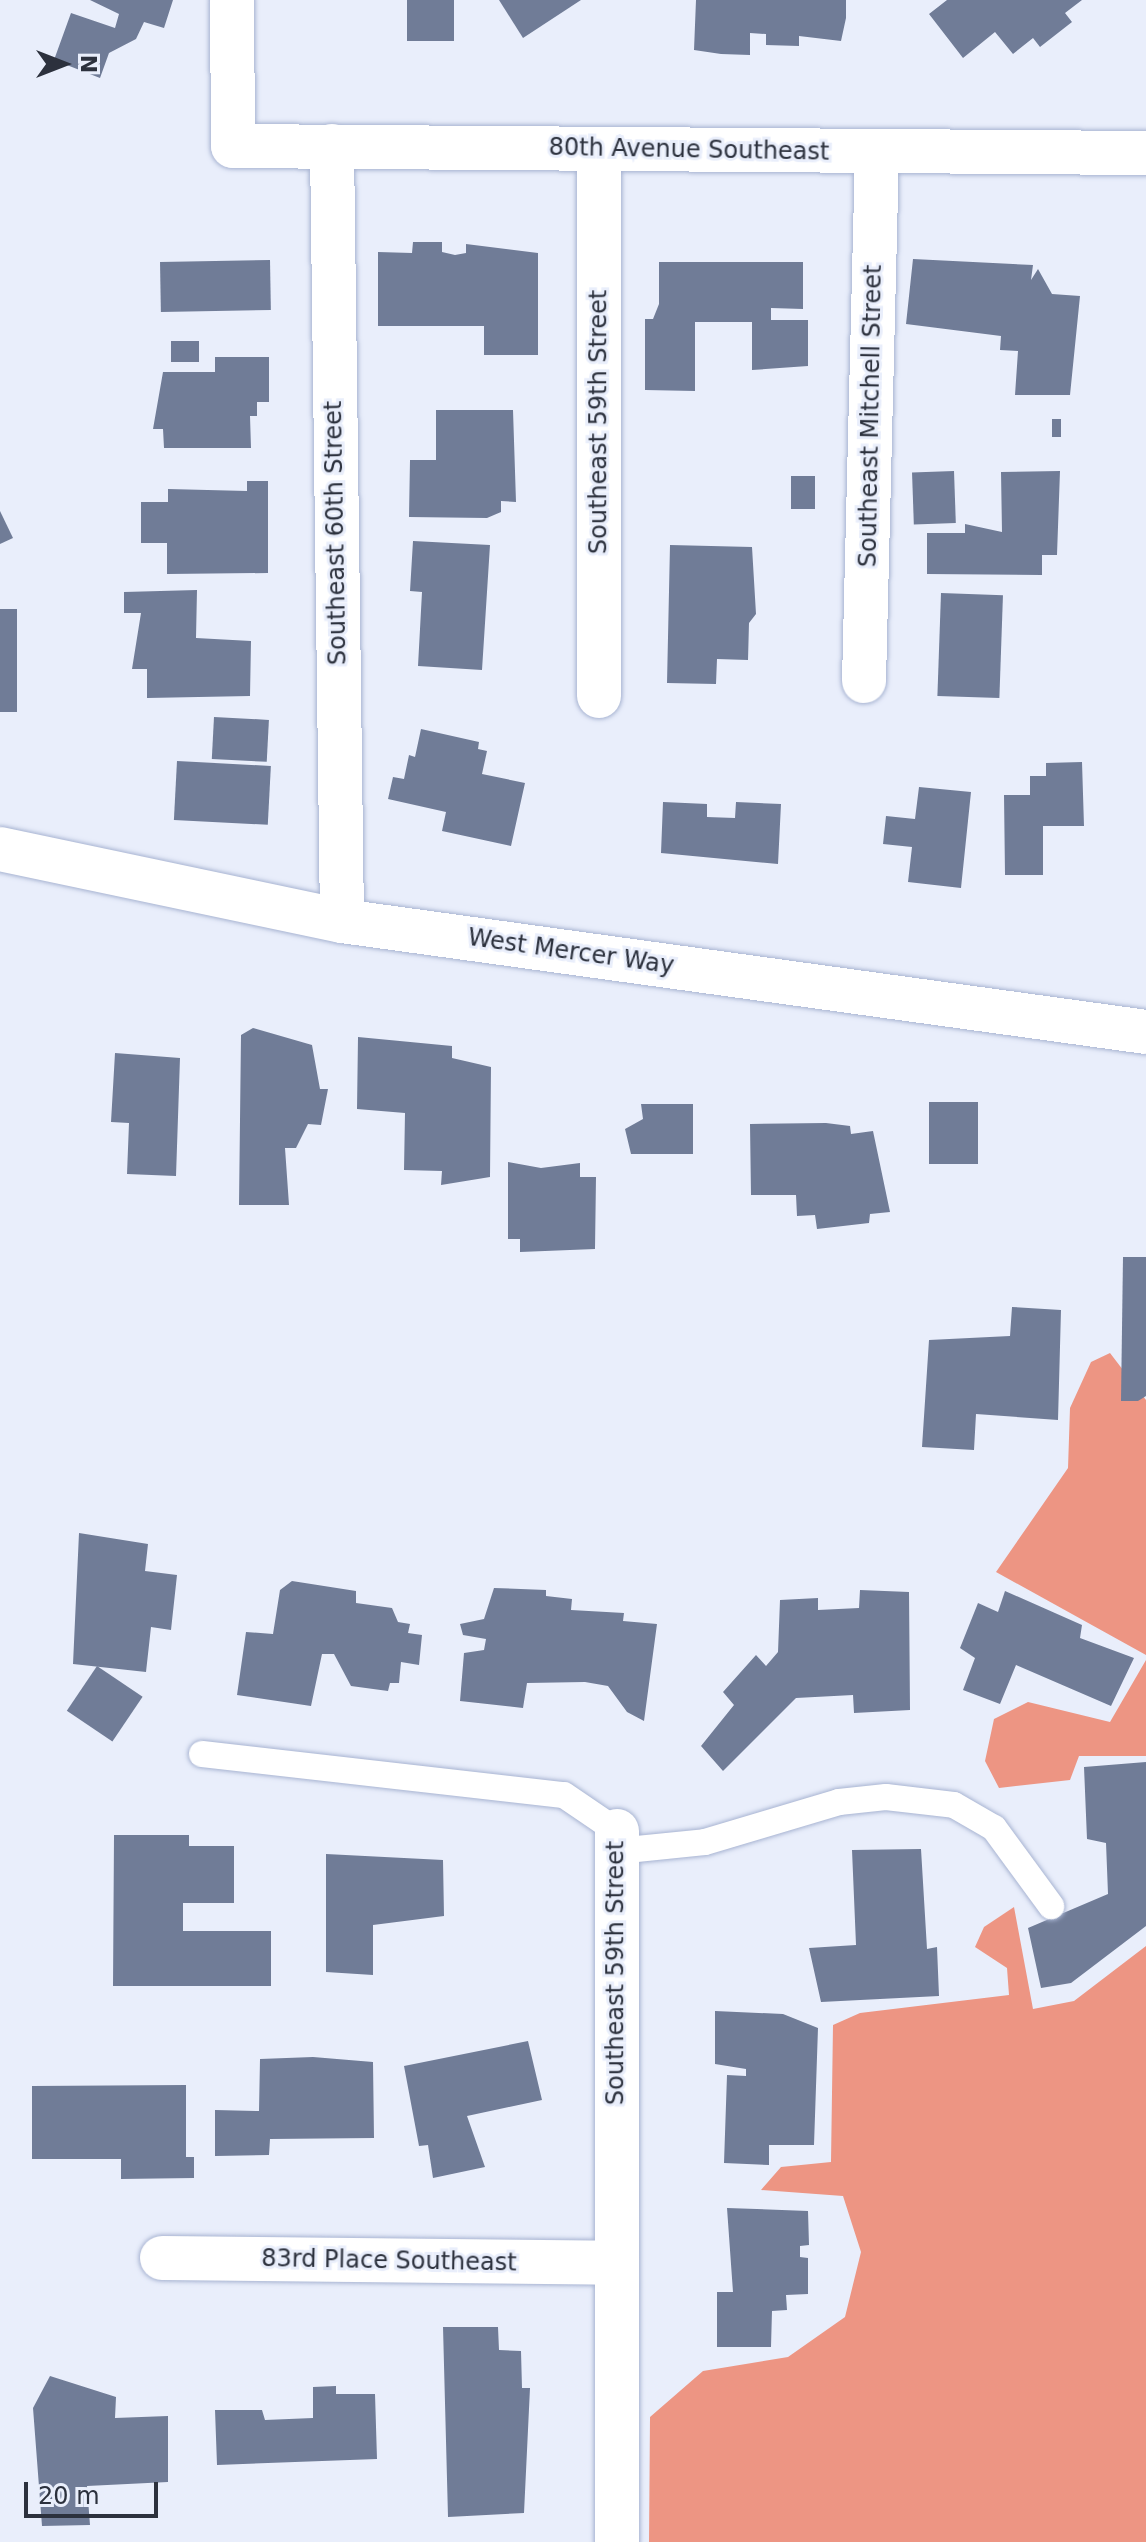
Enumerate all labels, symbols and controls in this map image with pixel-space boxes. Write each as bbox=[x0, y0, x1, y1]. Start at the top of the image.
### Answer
north arrow bbox=[24, 24, 104, 104]
text: N bbox=[76, 55, 101, 73]
street label: 80th Avenue Southeast bbox=[548, 133, 830, 167]
street label: Southeast Mitchell Street bbox=[854, 264, 888, 568]
street label: Southeast 59th Street bbox=[585, 290, 613, 554]
street label: Southeast 60th Street bbox=[319, 401, 353, 665]
street label: West Mercer Way bbox=[466, 923, 676, 981]
street label: Southeast 59th Street bbox=[602, 1841, 630, 2105]
street label: 83rd Place Southeast bbox=[261, 2244, 517, 2278]
scale bar bbox=[28, 2466, 162, 2516]
text: 20 m bbox=[38, 2482, 100, 2510]

